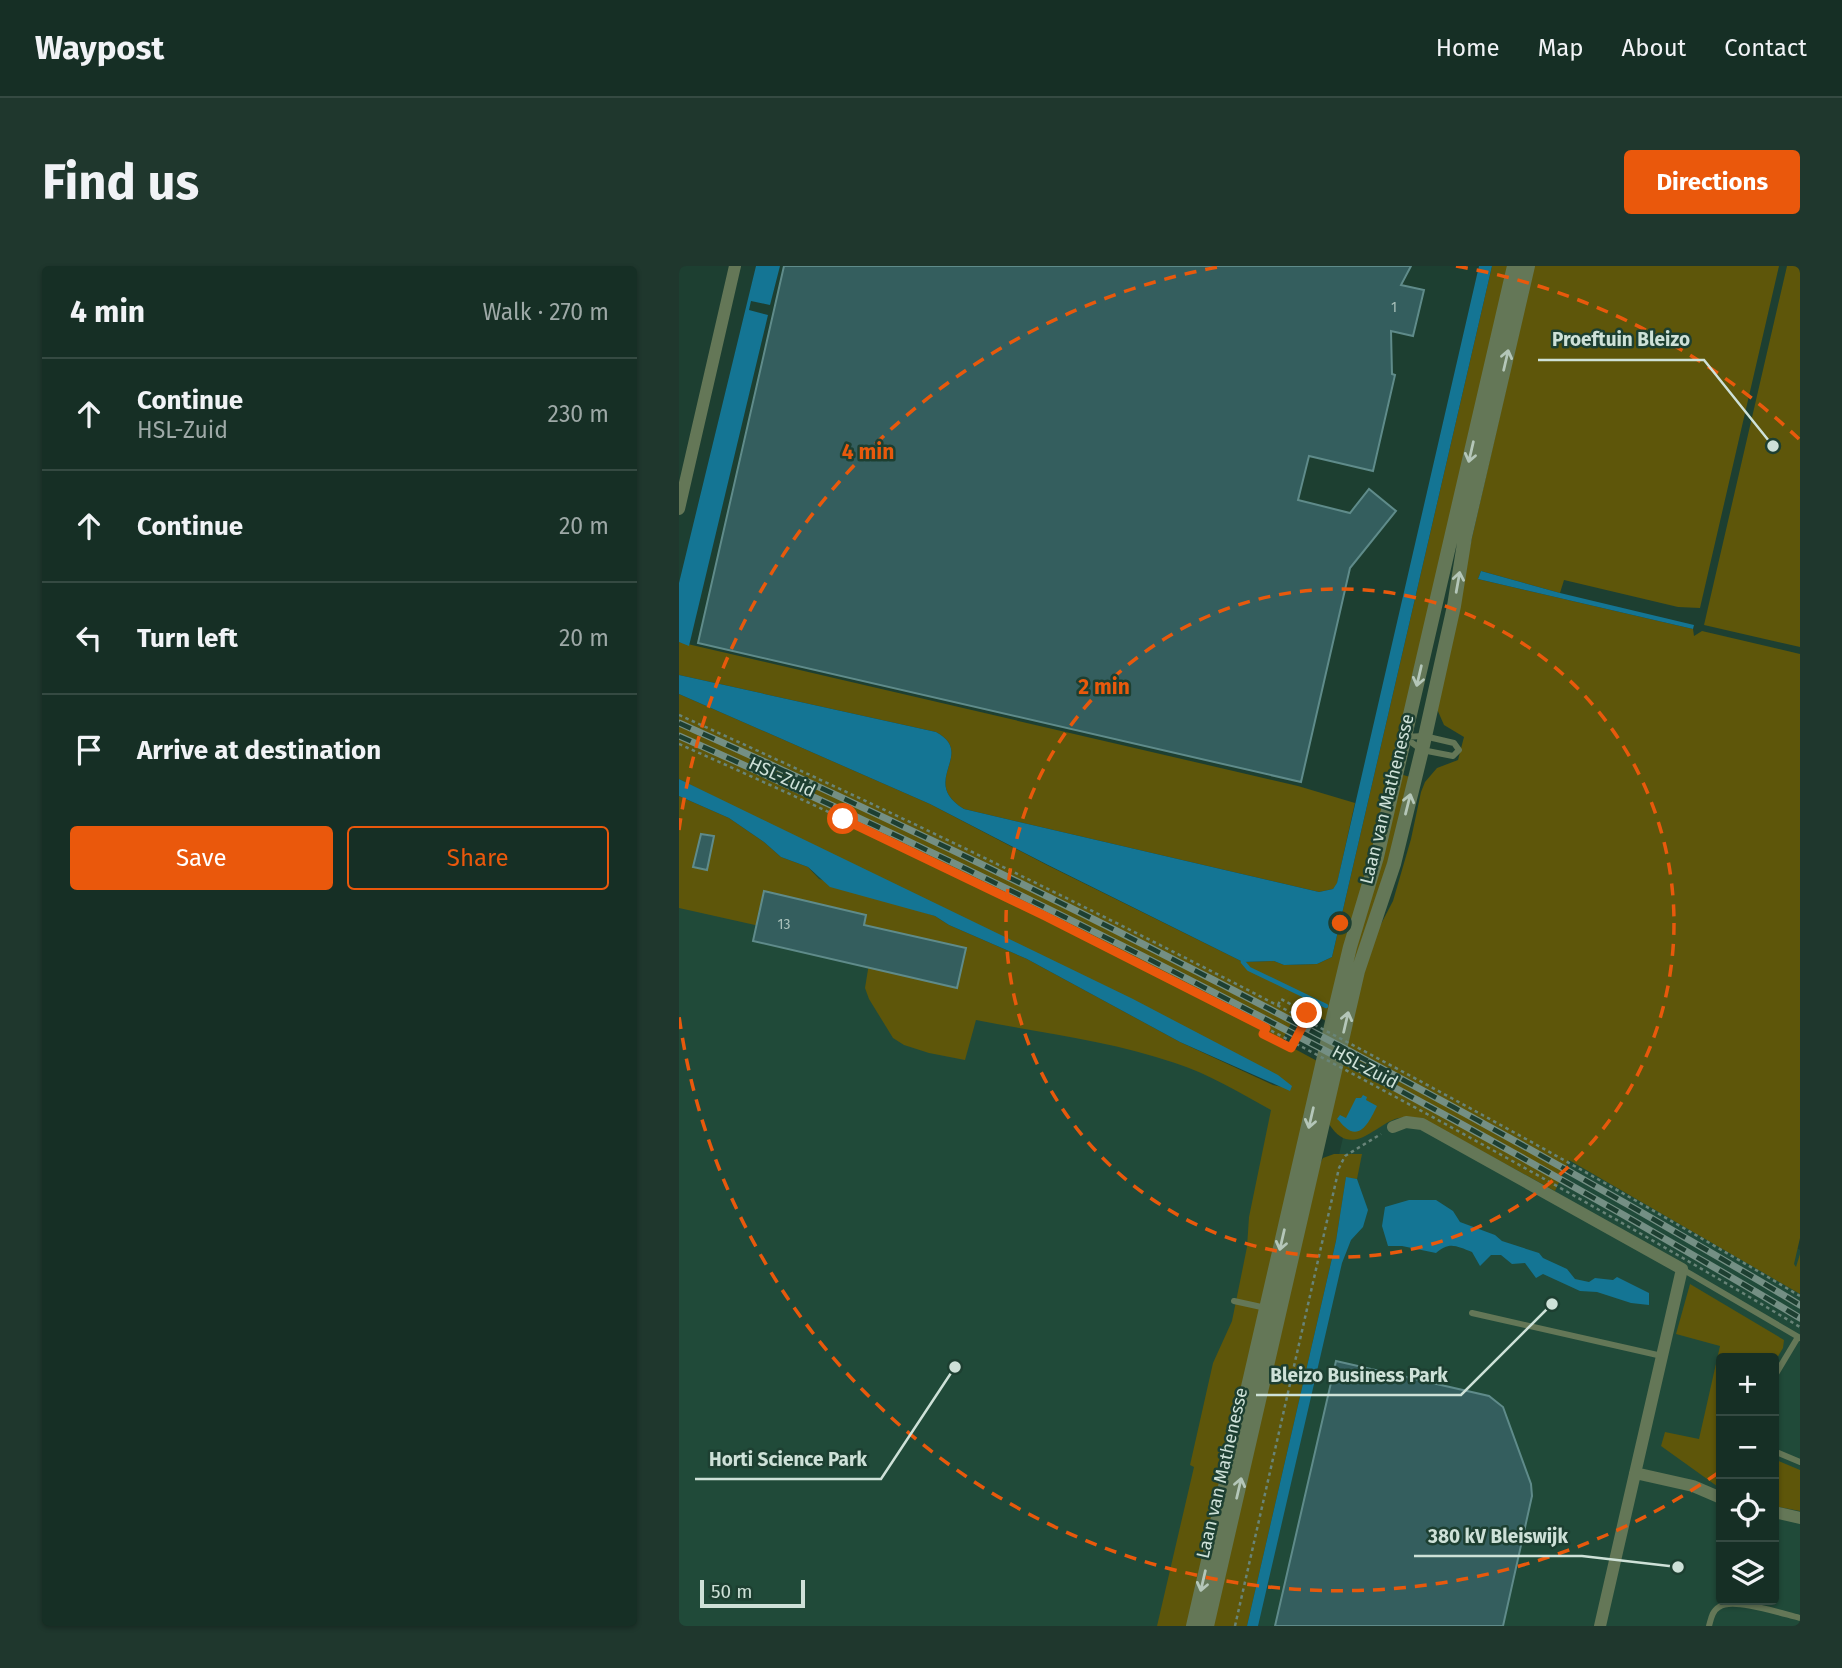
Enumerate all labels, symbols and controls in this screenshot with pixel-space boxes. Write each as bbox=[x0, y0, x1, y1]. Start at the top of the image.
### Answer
text: Waypost bbox=[35, 28, 164, 68]
text: Home bbox=[1436, 34, 1500, 62]
text: Map bbox=[1538, 34, 1584, 62]
text: About bbox=[1622, 34, 1686, 62]
text: Contact bbox=[1724, 34, 1807, 62]
button: Directions bbox=[1624, 150, 1800, 214]
text: Find us bbox=[42, 153, 199, 212]
text: 4 min bbox=[70, 294, 145, 330]
text: Walk · 270 m bbox=[482, 298, 609, 326]
house number: 1 bbox=[1391, 299, 1397, 316]
callout: Proeftuin Bleizo bbox=[1538, 320, 1704, 360]
text: Proeftuin Bleizo bbox=[1552, 328, 1690, 351]
one-way arrow bbox=[1500, 349, 1513, 371]
text: Continue bbox=[137, 385, 243, 416]
icon: ahead bbox=[70, 395, 108, 433]
text: 230 m bbox=[548, 400, 609, 428]
text: HSL-Zuid bbox=[137, 416, 228, 444]
text: 4 min bbox=[842, 439, 894, 465]
one-way arrow bbox=[1463, 440, 1477, 463]
icon: ahead bbox=[70, 507, 108, 545]
text: Continue bbox=[137, 511, 243, 542]
text: 20 m bbox=[559, 512, 609, 540]
one-way arrow bbox=[1452, 571, 1465, 594]
icon: left bbox=[70, 619, 108, 657]
text: Turn left bbox=[137, 623, 238, 654]
text: 20 m bbox=[559, 624, 609, 652]
one-way arrow bbox=[1412, 664, 1425, 687]
text: 2 min bbox=[1078, 674, 1130, 700]
street label: Laan van Mathenesse bbox=[1355, 712, 1419, 886]
icon: arrive bbox=[70, 731, 108, 769]
text: Arrive at destination bbox=[137, 735, 381, 766]
street label: HSL-Zuid bbox=[745, 752, 819, 802]
one-way arrow bbox=[1402, 793, 1416, 816]
route start bbox=[827, 803, 858, 834]
button: Save bbox=[70, 826, 333, 890]
button: Share bbox=[347, 826, 609, 890]
centre of rings bbox=[1328, 911, 1352, 935]
house number: 13 bbox=[777, 916, 791, 933]
route end bbox=[1291, 997, 1322, 1028]
one-way arrow bbox=[1340, 1011, 1353, 1034]
street label: HSL-Zuid bbox=[1328, 1041, 1402, 1093]
one-way arrow bbox=[1303, 1106, 1317, 1129]
one-way arrow bbox=[1275, 1228, 1288, 1251]
map controls bbox=[1716, 1353, 1779, 1605]
button: + bbox=[1716, 1353, 1779, 1416]
callout: Bleizo Business Park bbox=[1256, 1355, 1461, 1395]
text: Bleizo Business Park bbox=[1270, 1364, 1448, 1387]
street label: Laan van Mathenesse bbox=[1192, 1385, 1252, 1561]
button: − bbox=[1716, 1416, 1779, 1479]
callout: Horti Science Park bbox=[695, 1439, 881, 1479]
text: Horti Science Park bbox=[709, 1448, 867, 1471]
one-way arrow bbox=[1232, 1477, 1246, 1500]
button: locate bbox=[1716, 1479, 1779, 1542]
callout: 380 kV Bleiswijk bbox=[1414, 1516, 1582, 1556]
text: 380 kV Bleiswijk bbox=[1427, 1525, 1568, 1548]
button: layers bbox=[1716, 1542, 1779, 1605]
one-way arrow bbox=[1196, 1569, 1209, 1592]
scale bar bbox=[700, 1577, 805, 1609]
text: 50 m bbox=[711, 1580, 752, 1603]

